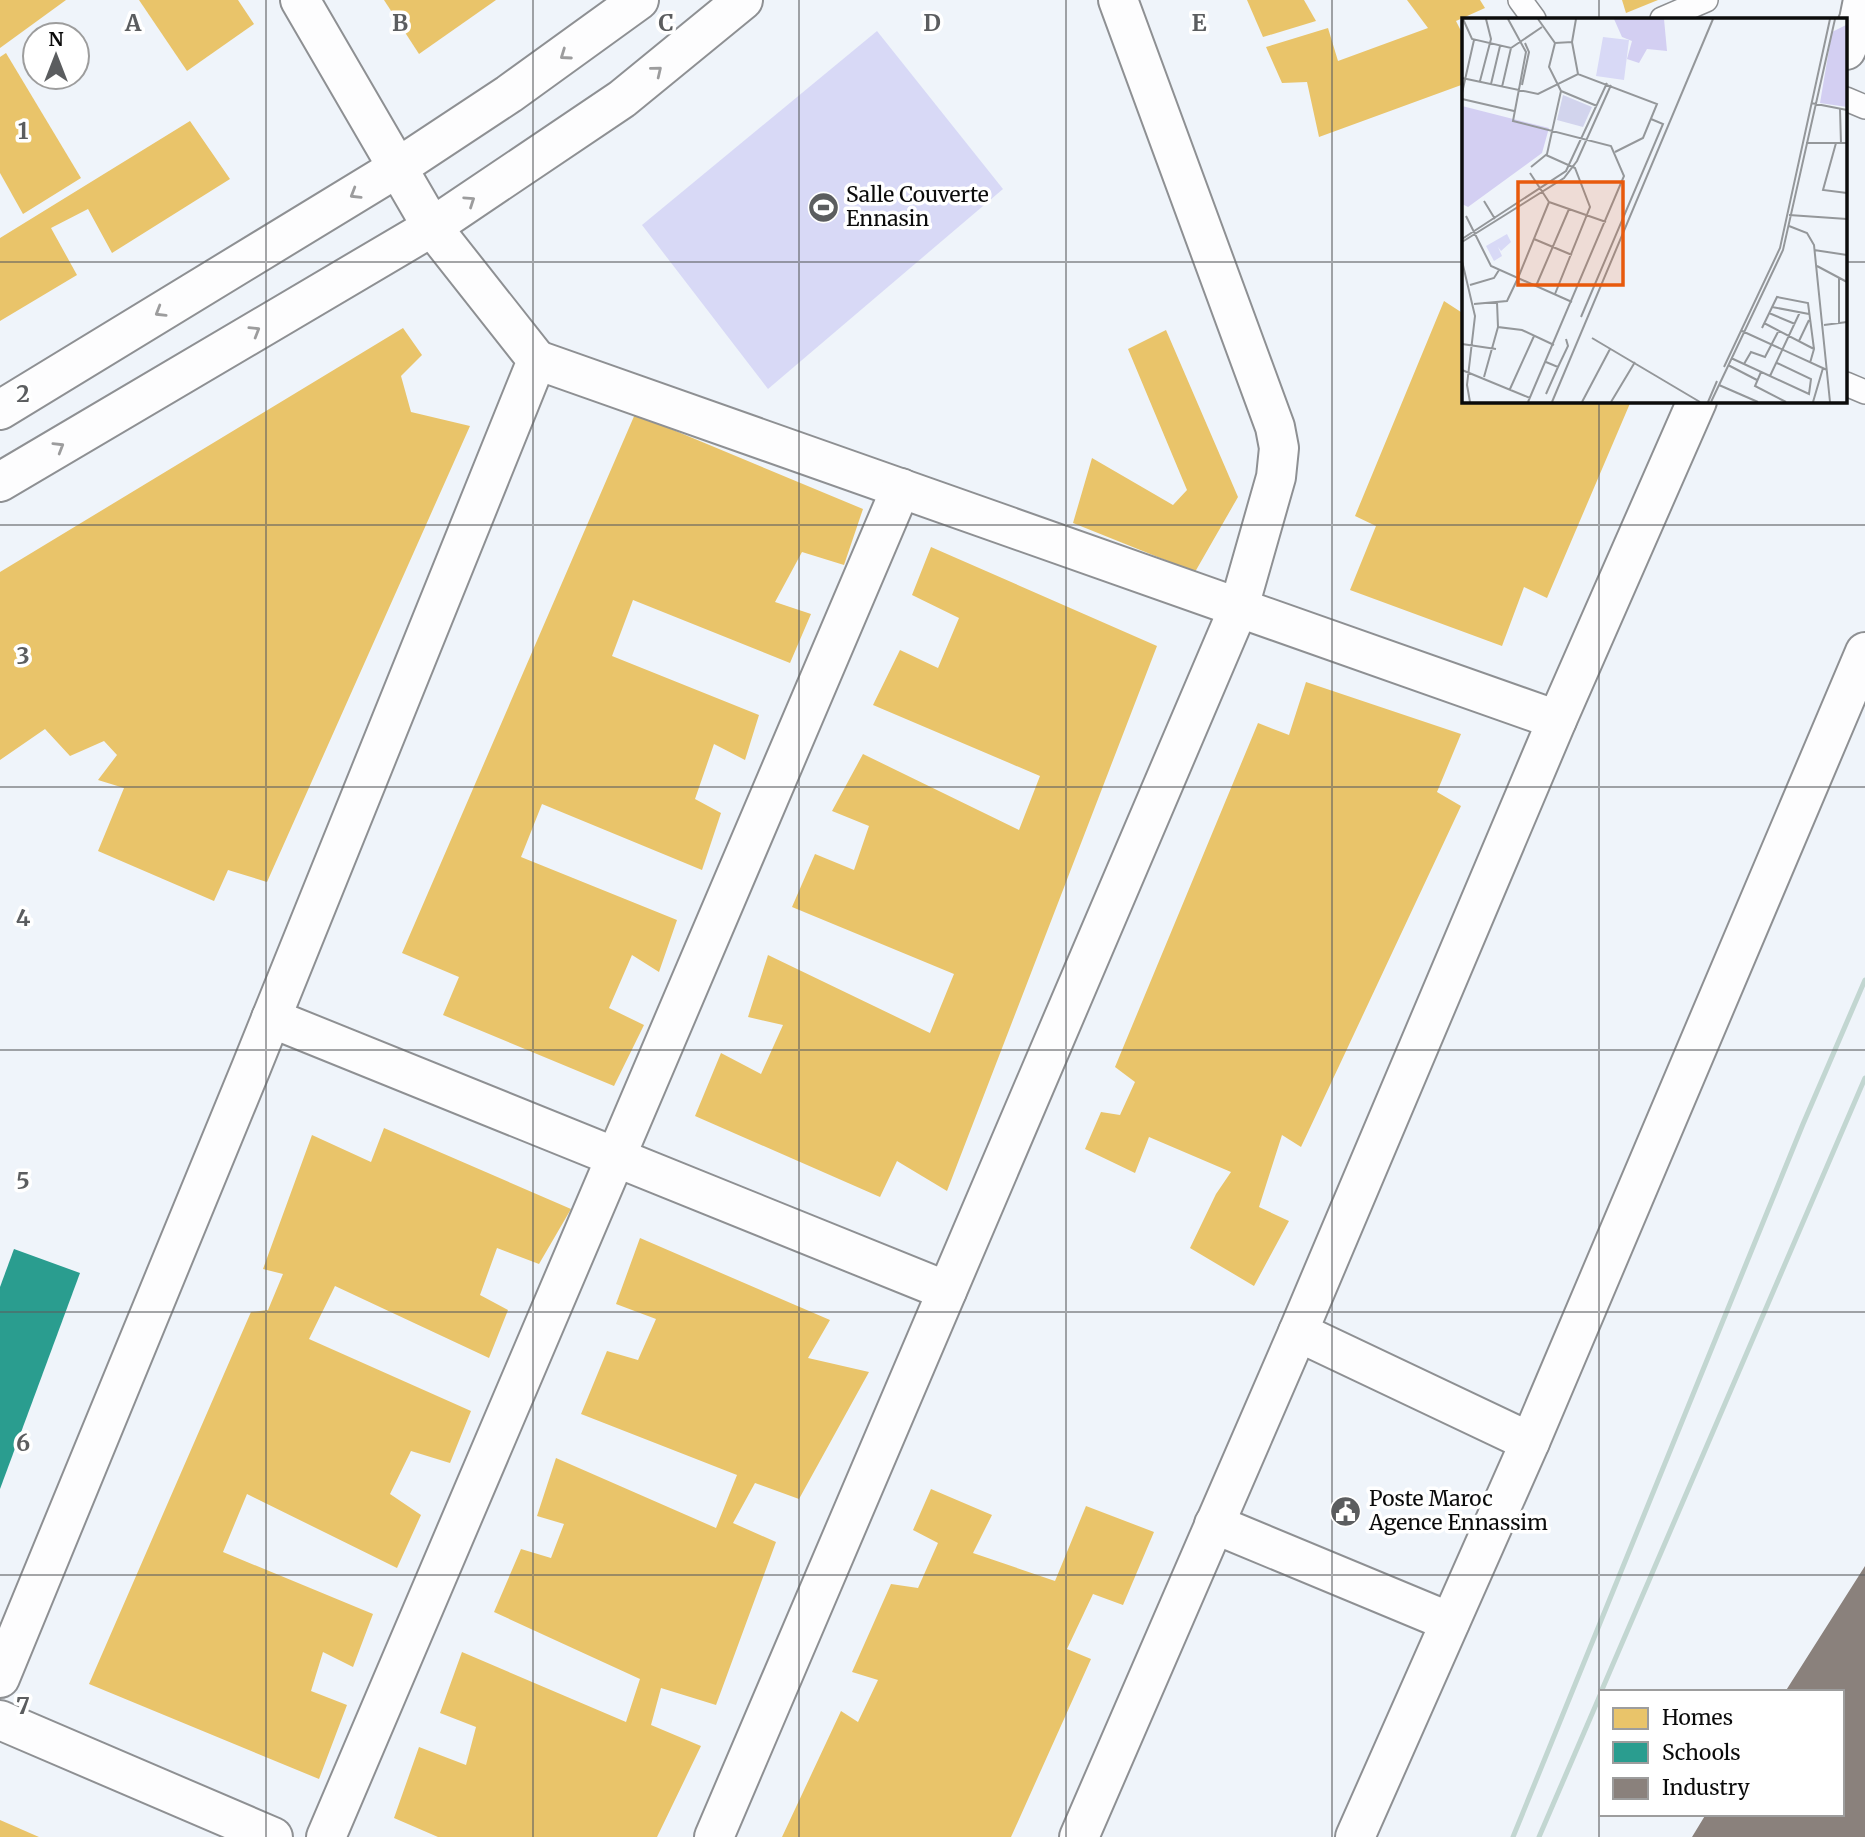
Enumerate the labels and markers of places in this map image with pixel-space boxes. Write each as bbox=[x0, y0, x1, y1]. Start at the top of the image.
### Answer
place label: Salle Couverte Ennasin bbox=[846, 181, 989, 232]
sports icon: Salle Couverte Ennasin bbox=[806, 190, 840, 224]
place label: Poste Maroc Agence Ennassim bbox=[1368, 1485, 1548, 1536]
public building icon: Poste Maroc Agence Ennassim bbox=[1329, 1494, 1363, 1528]

